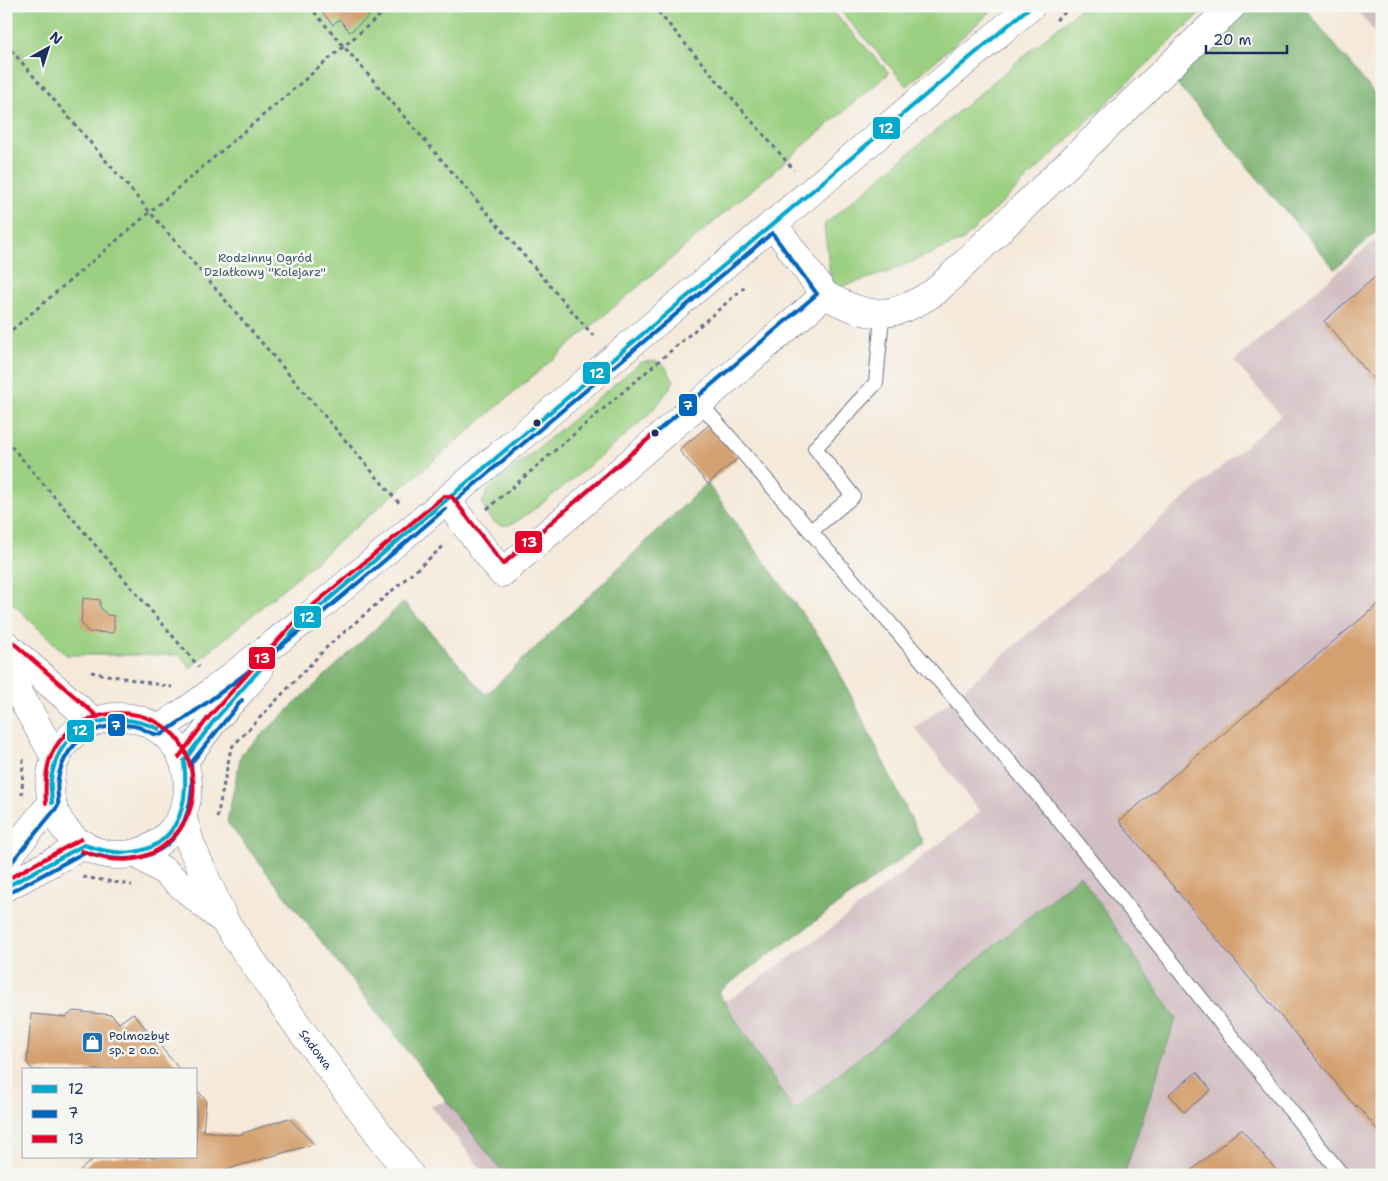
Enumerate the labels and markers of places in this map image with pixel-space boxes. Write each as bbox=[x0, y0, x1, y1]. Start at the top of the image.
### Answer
unlabelled marker bbox=[532, 418, 542, 428]
unlabelled marker bbox=[650, 428, 660, 438]
place label: Polmozbyt sp. z o.o. bbox=[109, 1028, 170, 1058]
shop icon: Polmozbyt sp. z o.o. bbox=[81, 1031, 105, 1055]

